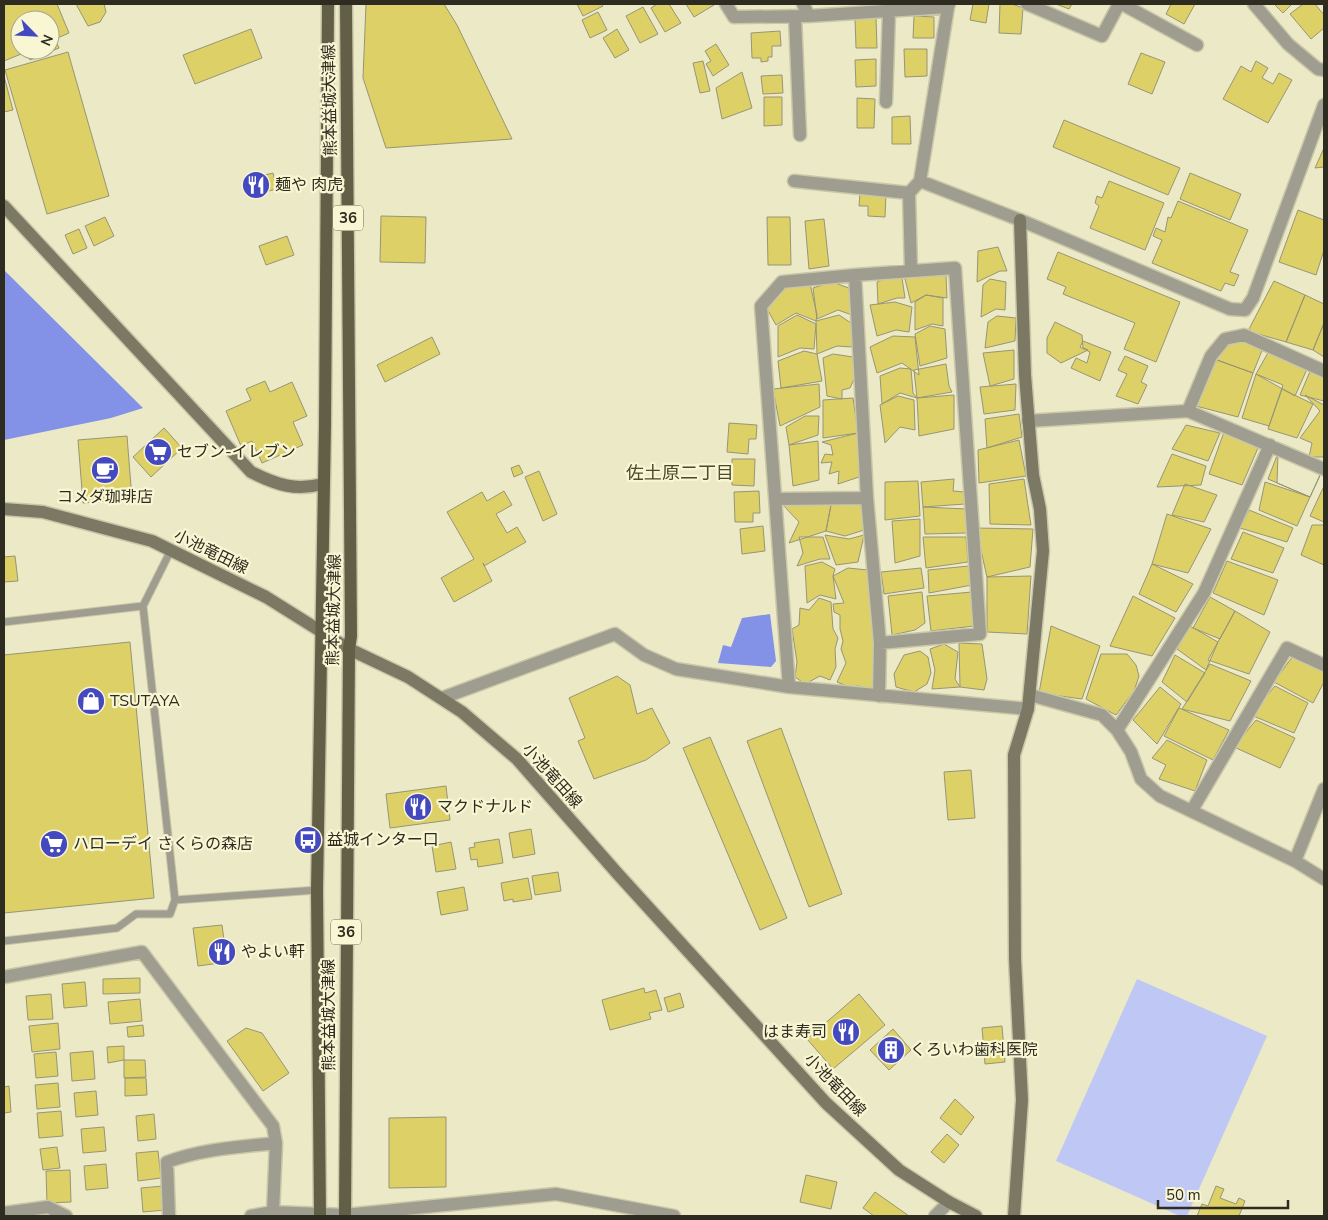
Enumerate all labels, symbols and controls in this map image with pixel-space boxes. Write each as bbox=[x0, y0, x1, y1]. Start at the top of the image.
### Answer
north arrow bbox=[10, 10, 60, 60]
text: N bbox=[36, 31, 57, 49]
street label: 熊本益城大津線 bbox=[318, 44, 342, 156]
restaurant icon: 麺や 肉虎 bbox=[241, 170, 271, 200]
place label: 麺や 肉虎 bbox=[275, 174, 343, 196]
road number: 36 bbox=[333, 206, 363, 230]
supermarket icon: セブン-イレブン bbox=[143, 437, 173, 467]
place label: セブン-イレブン bbox=[177, 441, 296, 463]
cafe icon: コメダ珈琲店 bbox=[90, 455, 120, 485]
district label: 佐土原二丁目 bbox=[626, 461, 734, 485]
place label: コメダ珈琲店 bbox=[57, 486, 153, 508]
street label: 小池竜田線 bbox=[170, 525, 252, 579]
street label: 熊本益城大津線 bbox=[322, 554, 346, 666]
shop icon: TSUTAYA bbox=[76, 686, 106, 716]
place label: TSUTAYA bbox=[110, 690, 180, 712]
street label: 小池竜田線 bbox=[517, 739, 587, 813]
restaurant icon: マクドナルド bbox=[403, 792, 433, 822]
place label: マクドナルド bbox=[437, 796, 533, 818]
bus stop icon: 益城インター口 bbox=[293, 825, 323, 855]
supermarket icon: ハローデイ さくらの森店 bbox=[39, 829, 69, 859]
place label: 益城インター口 bbox=[327, 829, 439, 851]
place label: ハローデイ さくらの森店 bbox=[73, 833, 253, 855]
road number: 36 bbox=[331, 920, 361, 944]
restaurant icon: やよい軒 bbox=[207, 937, 237, 967]
place label: やよい軒 bbox=[241, 941, 305, 963]
street label: 熊本益城大津線 bbox=[318, 959, 340, 1071]
restaurant icon: はま寿司 bbox=[831, 1017, 861, 1047]
place label: はま寿司 bbox=[763, 1021, 827, 1043]
building icon: くろいわ歯科医院 bbox=[876, 1035, 906, 1065]
place label: くろいわ歯科医院 bbox=[910, 1039, 1038, 1061]
street label: 小池竜田線 bbox=[799, 1049, 871, 1121]
scale bar bbox=[1158, 1178, 1288, 1210]
text: 50 m bbox=[1166, 1185, 1201, 1205]

